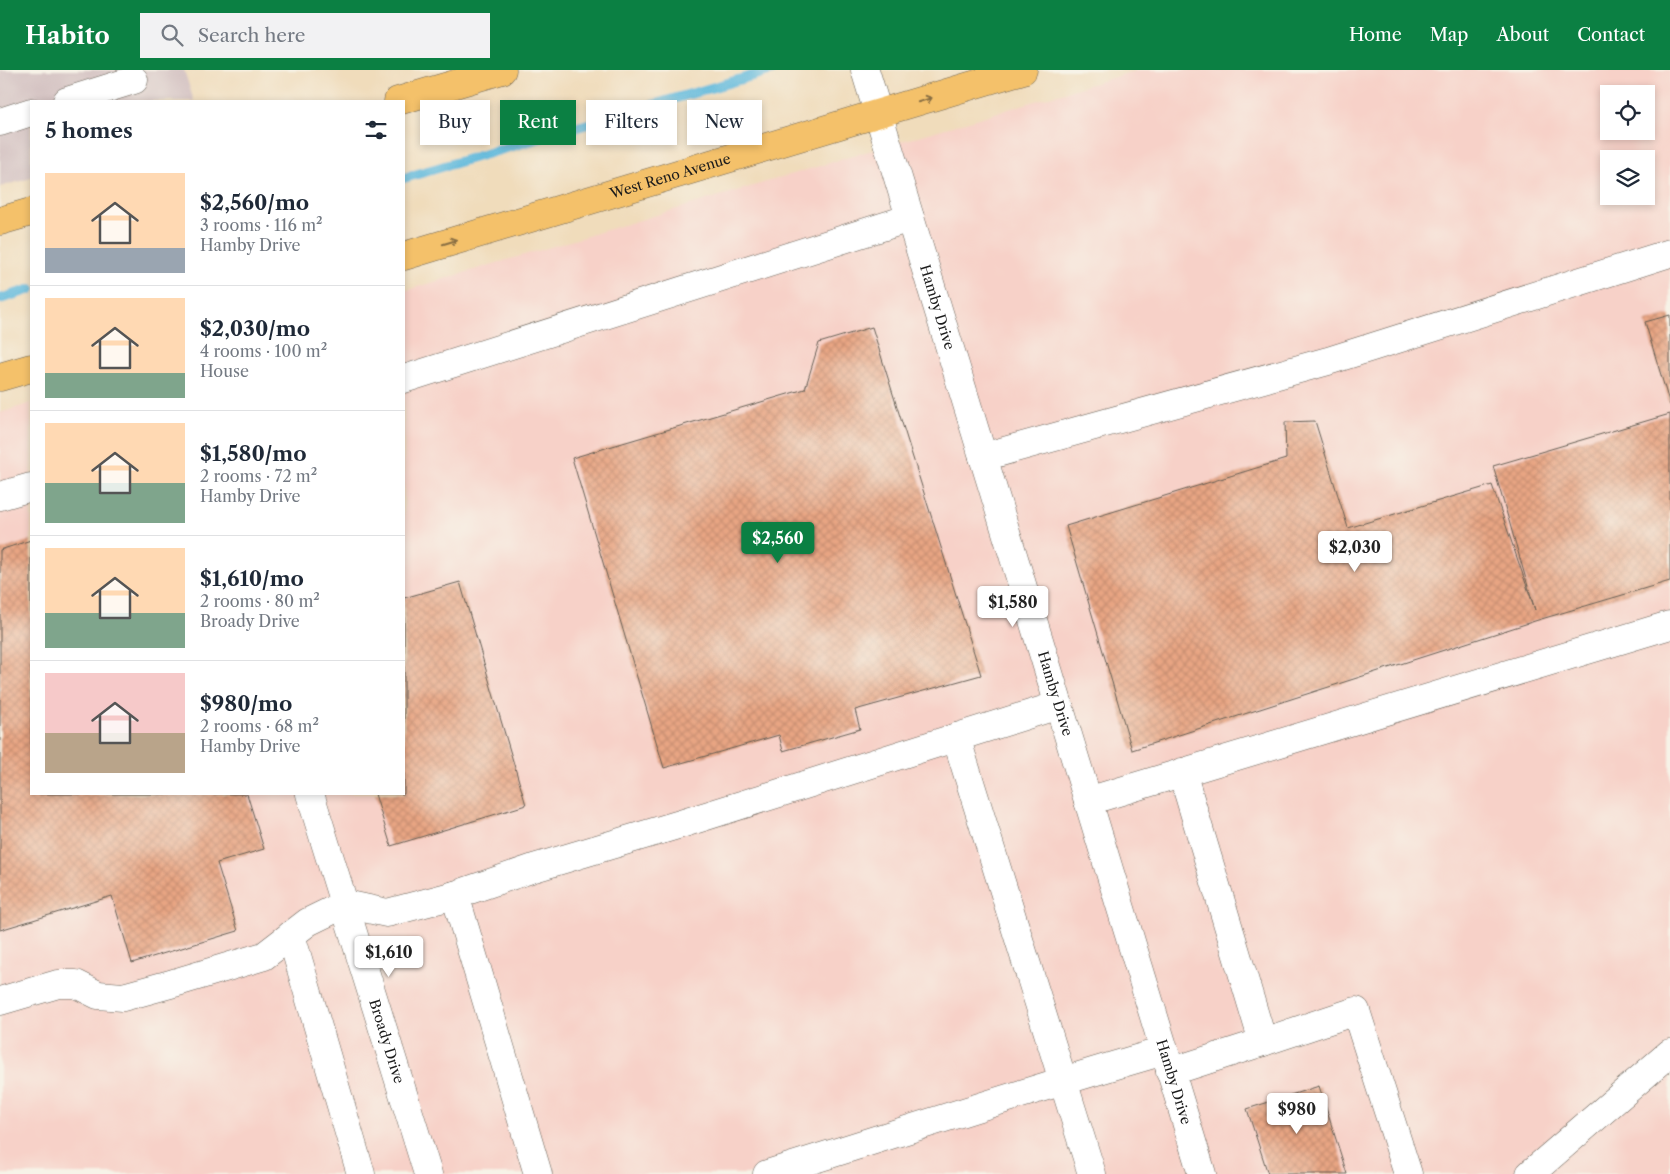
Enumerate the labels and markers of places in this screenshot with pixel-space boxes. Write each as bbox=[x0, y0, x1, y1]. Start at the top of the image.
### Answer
pin: $2,560 bbox=[737, 522, 819, 564]
pin: $2,030 bbox=[1314, 530, 1396, 573]
pin: $1,580 bbox=[972, 586, 1054, 628]
pin: $1,610 bbox=[348, 936, 430, 978]
pin: $980 bbox=[1267, 1092, 1327, 1135]

